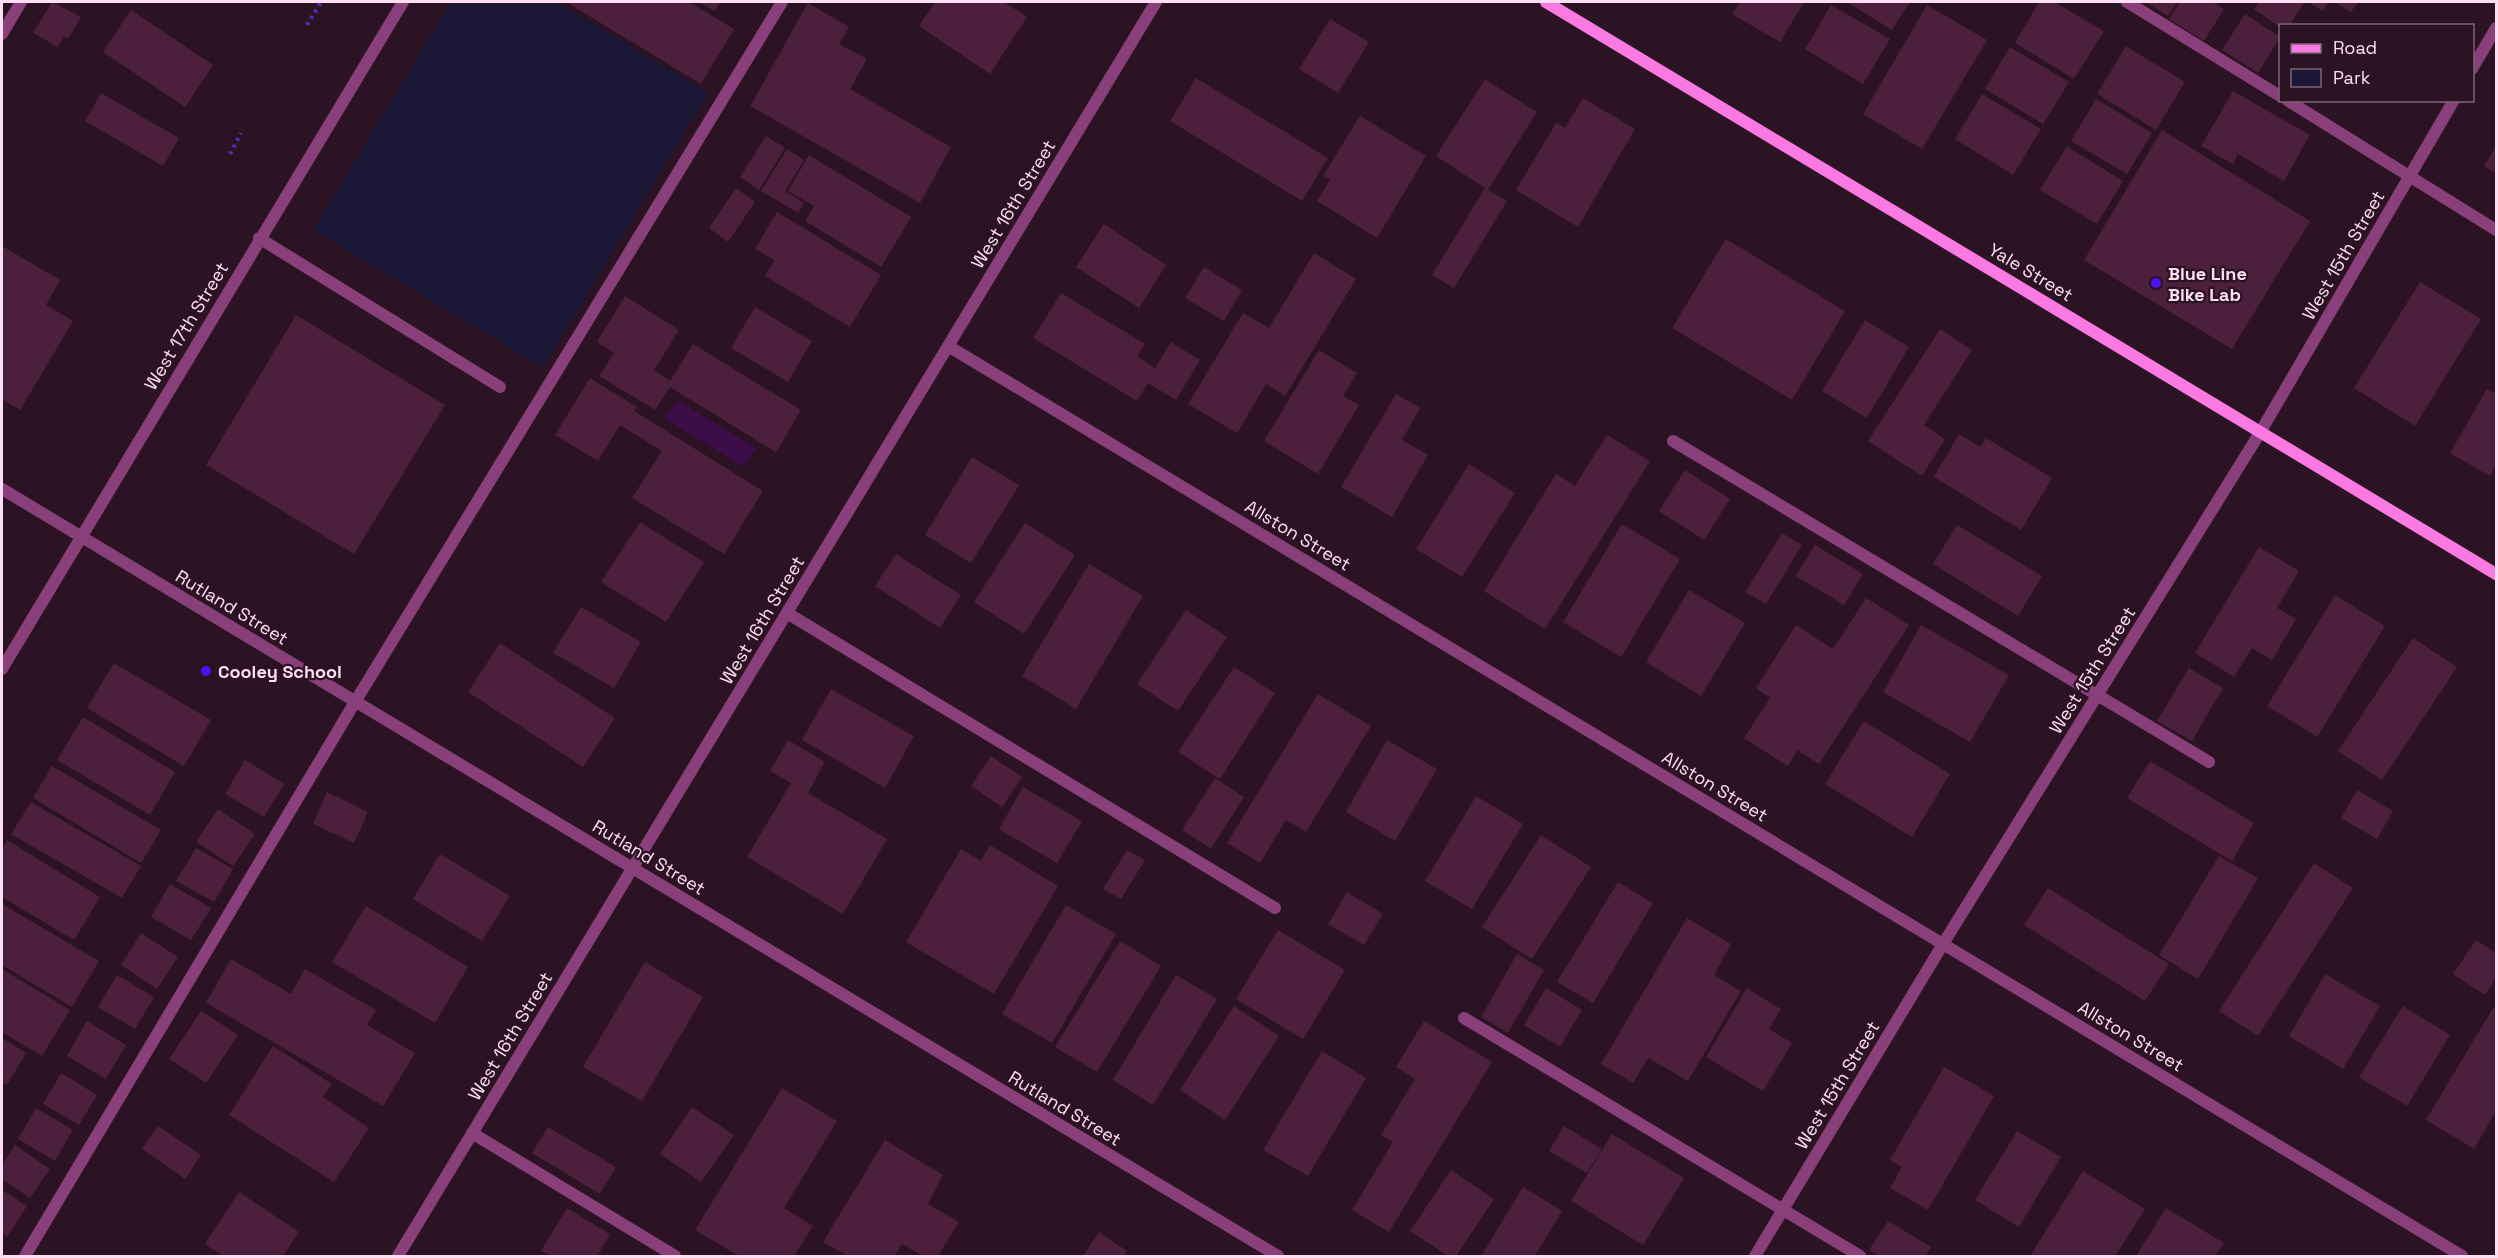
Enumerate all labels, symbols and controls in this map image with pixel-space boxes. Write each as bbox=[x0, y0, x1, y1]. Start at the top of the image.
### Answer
legend bbox=[2279, 24, 2474, 102]
text: Road bbox=[2333, 36, 2377, 59]
text: Park bbox=[2333, 66, 2371, 89]
street label: West 16th Street bbox=[966, 136, 1060, 272]
street label: West 15th Street bbox=[2297, 186, 2389, 324]
street label: Yale Street bbox=[1985, 238, 2077, 306]
street label: West 17th Street bbox=[139, 258, 233, 394]
place label: Blue Line Bike Lab bbox=[2168, 262, 2247, 306]
marker: Blue Line Bike Lab bbox=[2149, 276, 2163, 290]
street label: Allston Street bbox=[1241, 494, 1355, 576]
street label: West 16th Street bbox=[715, 552, 809, 688]
street label: Rutland Street bbox=[171, 564, 293, 650]
street label: West 15th Street bbox=[2044, 602, 2140, 738]
place label: Cooley School bbox=[218, 660, 342, 683]
marker: Cooley School bbox=[199, 664, 213, 678]
street label: Allston Street bbox=[1658, 745, 1772, 827]
street label: Rutland Street bbox=[588, 814, 710, 900]
street label: West 16th Street bbox=[463, 968, 557, 1104]
street label: Allston Street bbox=[2074, 995, 2188, 1077]
street label: West 15th Street bbox=[1790, 1017, 1884, 1153]
street label: Rutland Street bbox=[1004, 1065, 1126, 1151]

